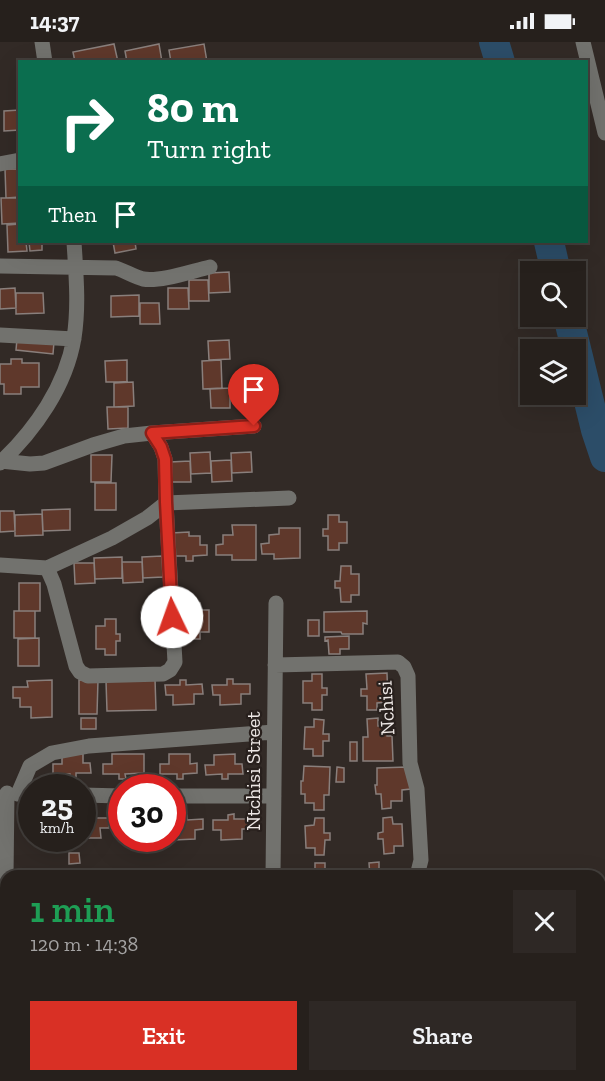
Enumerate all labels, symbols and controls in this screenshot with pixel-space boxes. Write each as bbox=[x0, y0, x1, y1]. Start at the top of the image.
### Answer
text: 14:37 bbox=[30, 8, 80, 35]
text: 80 m bbox=[147, 82, 238, 133]
icon: right bbox=[48, 84, 126, 162]
text: Turn right bbox=[147, 133, 271, 165]
icon: arrive bbox=[109, 198, 142, 231]
text: Then bbox=[48, 201, 97, 228]
map controls bbox=[520, 261, 586, 405]
button: search bbox=[520, 261, 586, 327]
button: layers bbox=[520, 339, 586, 405]
pin bbox=[228, 364, 279, 426]
icon: arrive bbox=[237, 373, 270, 406]
position arrow bbox=[140, 585, 204, 649]
street label: Nchisi bbox=[373, 680, 399, 736]
street label: Ntchisi Street bbox=[241, 711, 265, 831]
speed limit sign: 30 bbox=[108, 774, 186, 852]
text: 25 bbox=[41, 788, 73, 824]
text: km/h bbox=[40, 819, 74, 837]
text: 1 min bbox=[30, 888, 115, 931]
button: close bbox=[513, 890, 576, 953]
text: 120 m · 14:38 bbox=[30, 932, 138, 956]
button: Exit bbox=[30, 1001, 297, 1070]
button: Share bbox=[309, 1001, 576, 1070]

